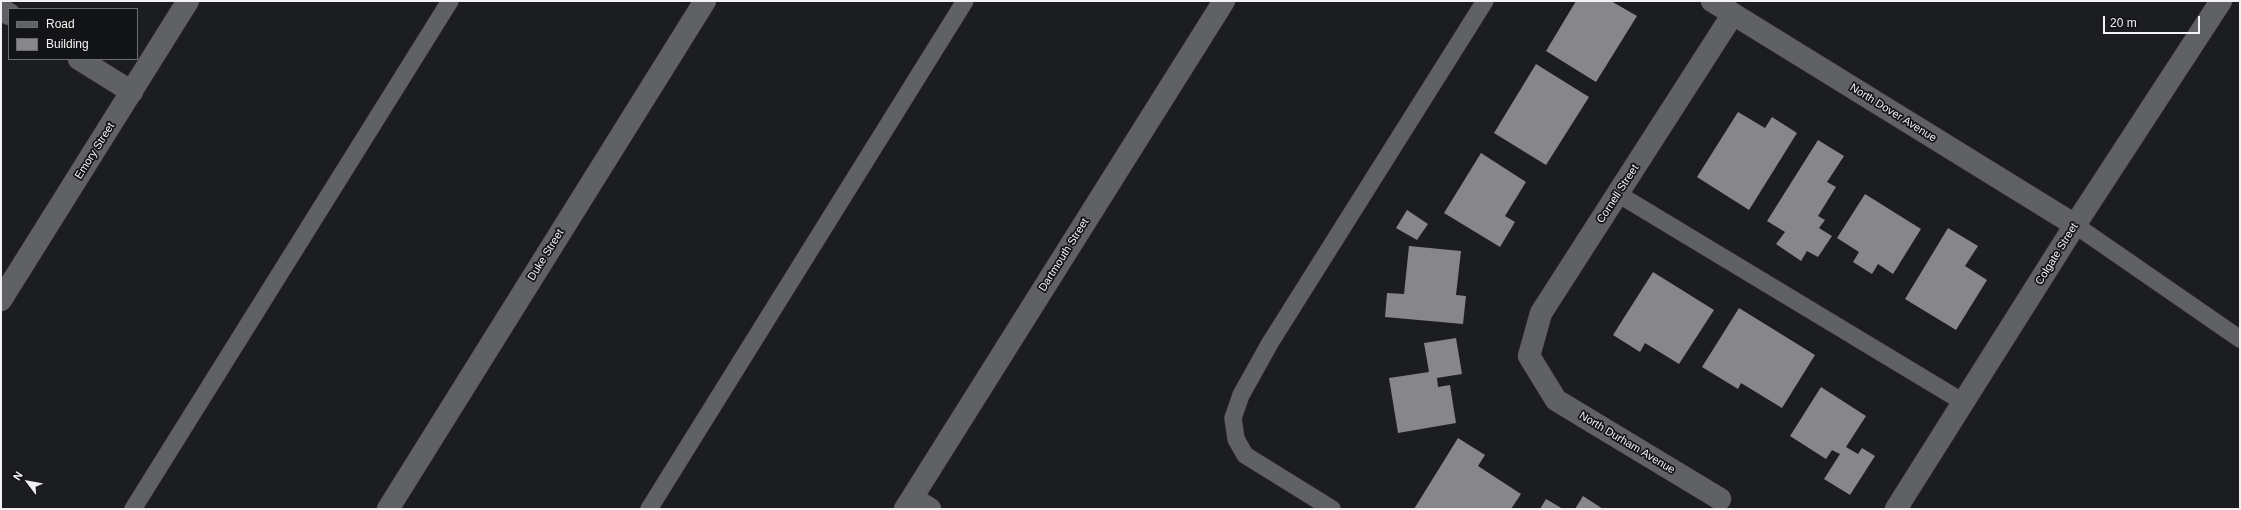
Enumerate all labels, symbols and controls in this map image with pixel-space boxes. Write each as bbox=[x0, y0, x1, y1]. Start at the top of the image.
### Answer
legend bbox=[8, 8, 138, 60]
scale bar bbox=[2105, 8, 2202, 34]
text: 20 m bbox=[2110, 16, 2137, 30]
text: Road bbox=[46, 17, 75, 31]
text: Building bbox=[46, 37, 89, 51]
street label: North Dover Avenue bbox=[1847, 81, 1939, 145]
street label: Emory Street bbox=[72, 120, 118, 182]
street label: Cornell Street bbox=[1594, 162, 1642, 226]
street label: Dartmouth Street bbox=[1036, 216, 1092, 294]
street label: Colgate Street bbox=[2033, 221, 2081, 287]
street label: Duke Street bbox=[525, 227, 567, 283]
street label: North Durham Avenue bbox=[1577, 409, 1677, 477]
north arrow bbox=[8, 462, 48, 502]
text: N bbox=[11, 469, 25, 482]

